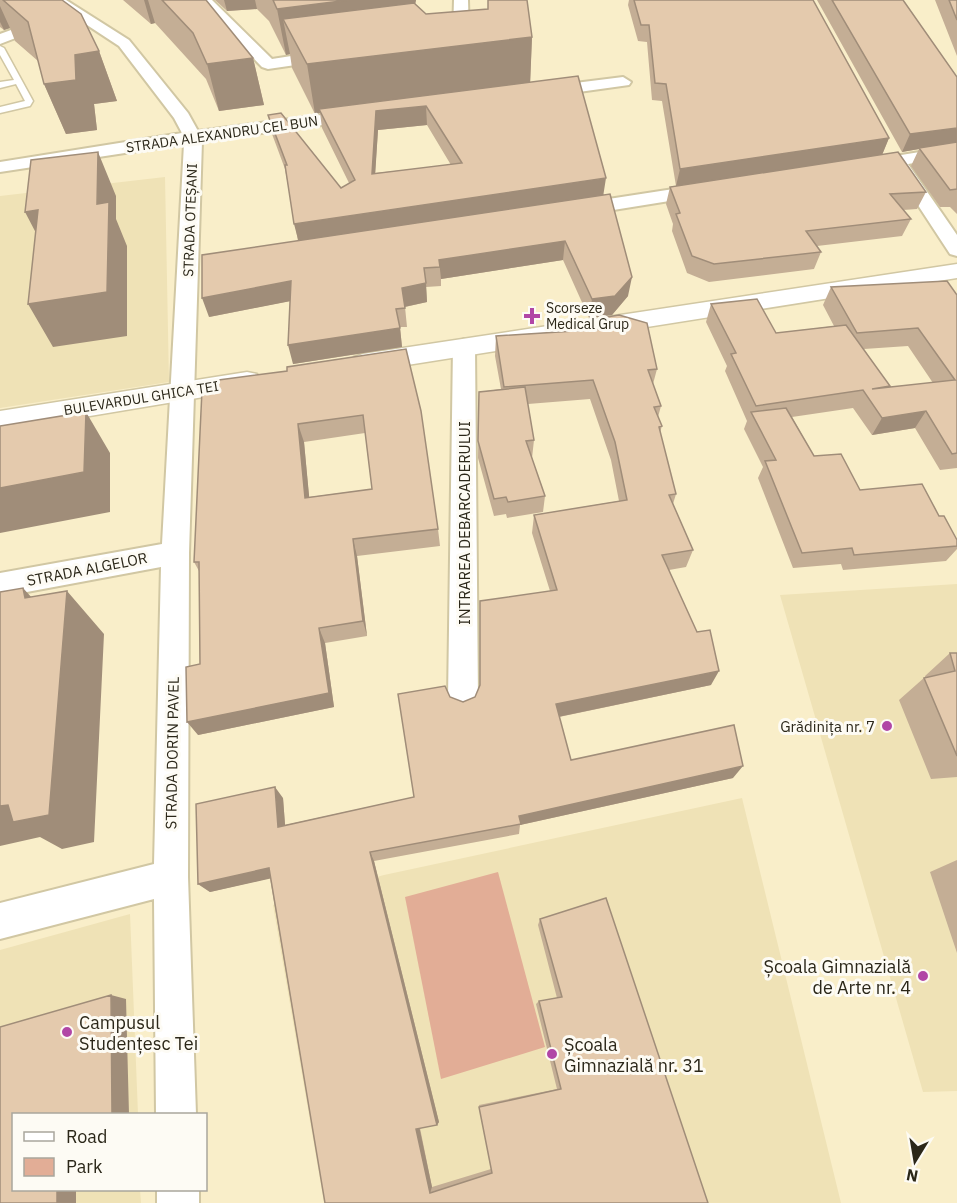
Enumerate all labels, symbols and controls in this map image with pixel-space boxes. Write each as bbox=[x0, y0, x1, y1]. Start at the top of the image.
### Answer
street label: STRADA ALEXANDRU CEL BUN bbox=[125, 112, 319, 156]
street label: STRADA OTEȘANI bbox=[179, 163, 201, 277]
place label: Scorseze Medical Grup bbox=[546, 299, 629, 333]
marker: Scorseze Medical Grup bbox=[523, 307, 541, 325]
street label: BULEVARDUL GHICA TEI bbox=[62, 377, 220, 419]
street label: INTRAREA DEBARCADERULUI bbox=[455, 421, 474, 625]
street label: STRADA ALGELOR bbox=[25, 548, 149, 590]
street label: STRADA DORIN PAVEL bbox=[161, 676, 183, 829]
place label: Grădinița nr. 7 bbox=[780, 717, 875, 736]
marker: Grădinița nr. 7 bbox=[880, 719, 894, 733]
place label: Școala Gimnazială de Arte nr. 4 bbox=[764, 955, 911, 999]
marker: Școala Gimnazială de Arte nr. 4 bbox=[916, 969, 930, 983]
place label: Campusul Studențesc Tei bbox=[79, 1011, 198, 1055]
marker: Campusul Studențesc Tei bbox=[60, 1025, 74, 1039]
place label: Școala Gimnazială nr. 31 bbox=[564, 1033, 704, 1077]
marker: Școala Gimnazială nr. 31 bbox=[545, 1047, 559, 1061]
legend bbox=[12, 1113, 207, 1191]
text: Road bbox=[66, 1125, 107, 1148]
north arrow bbox=[885, 1131, 945, 1191]
text: Park bbox=[66, 1155, 103, 1178]
text: N bbox=[905, 1165, 920, 1187]

